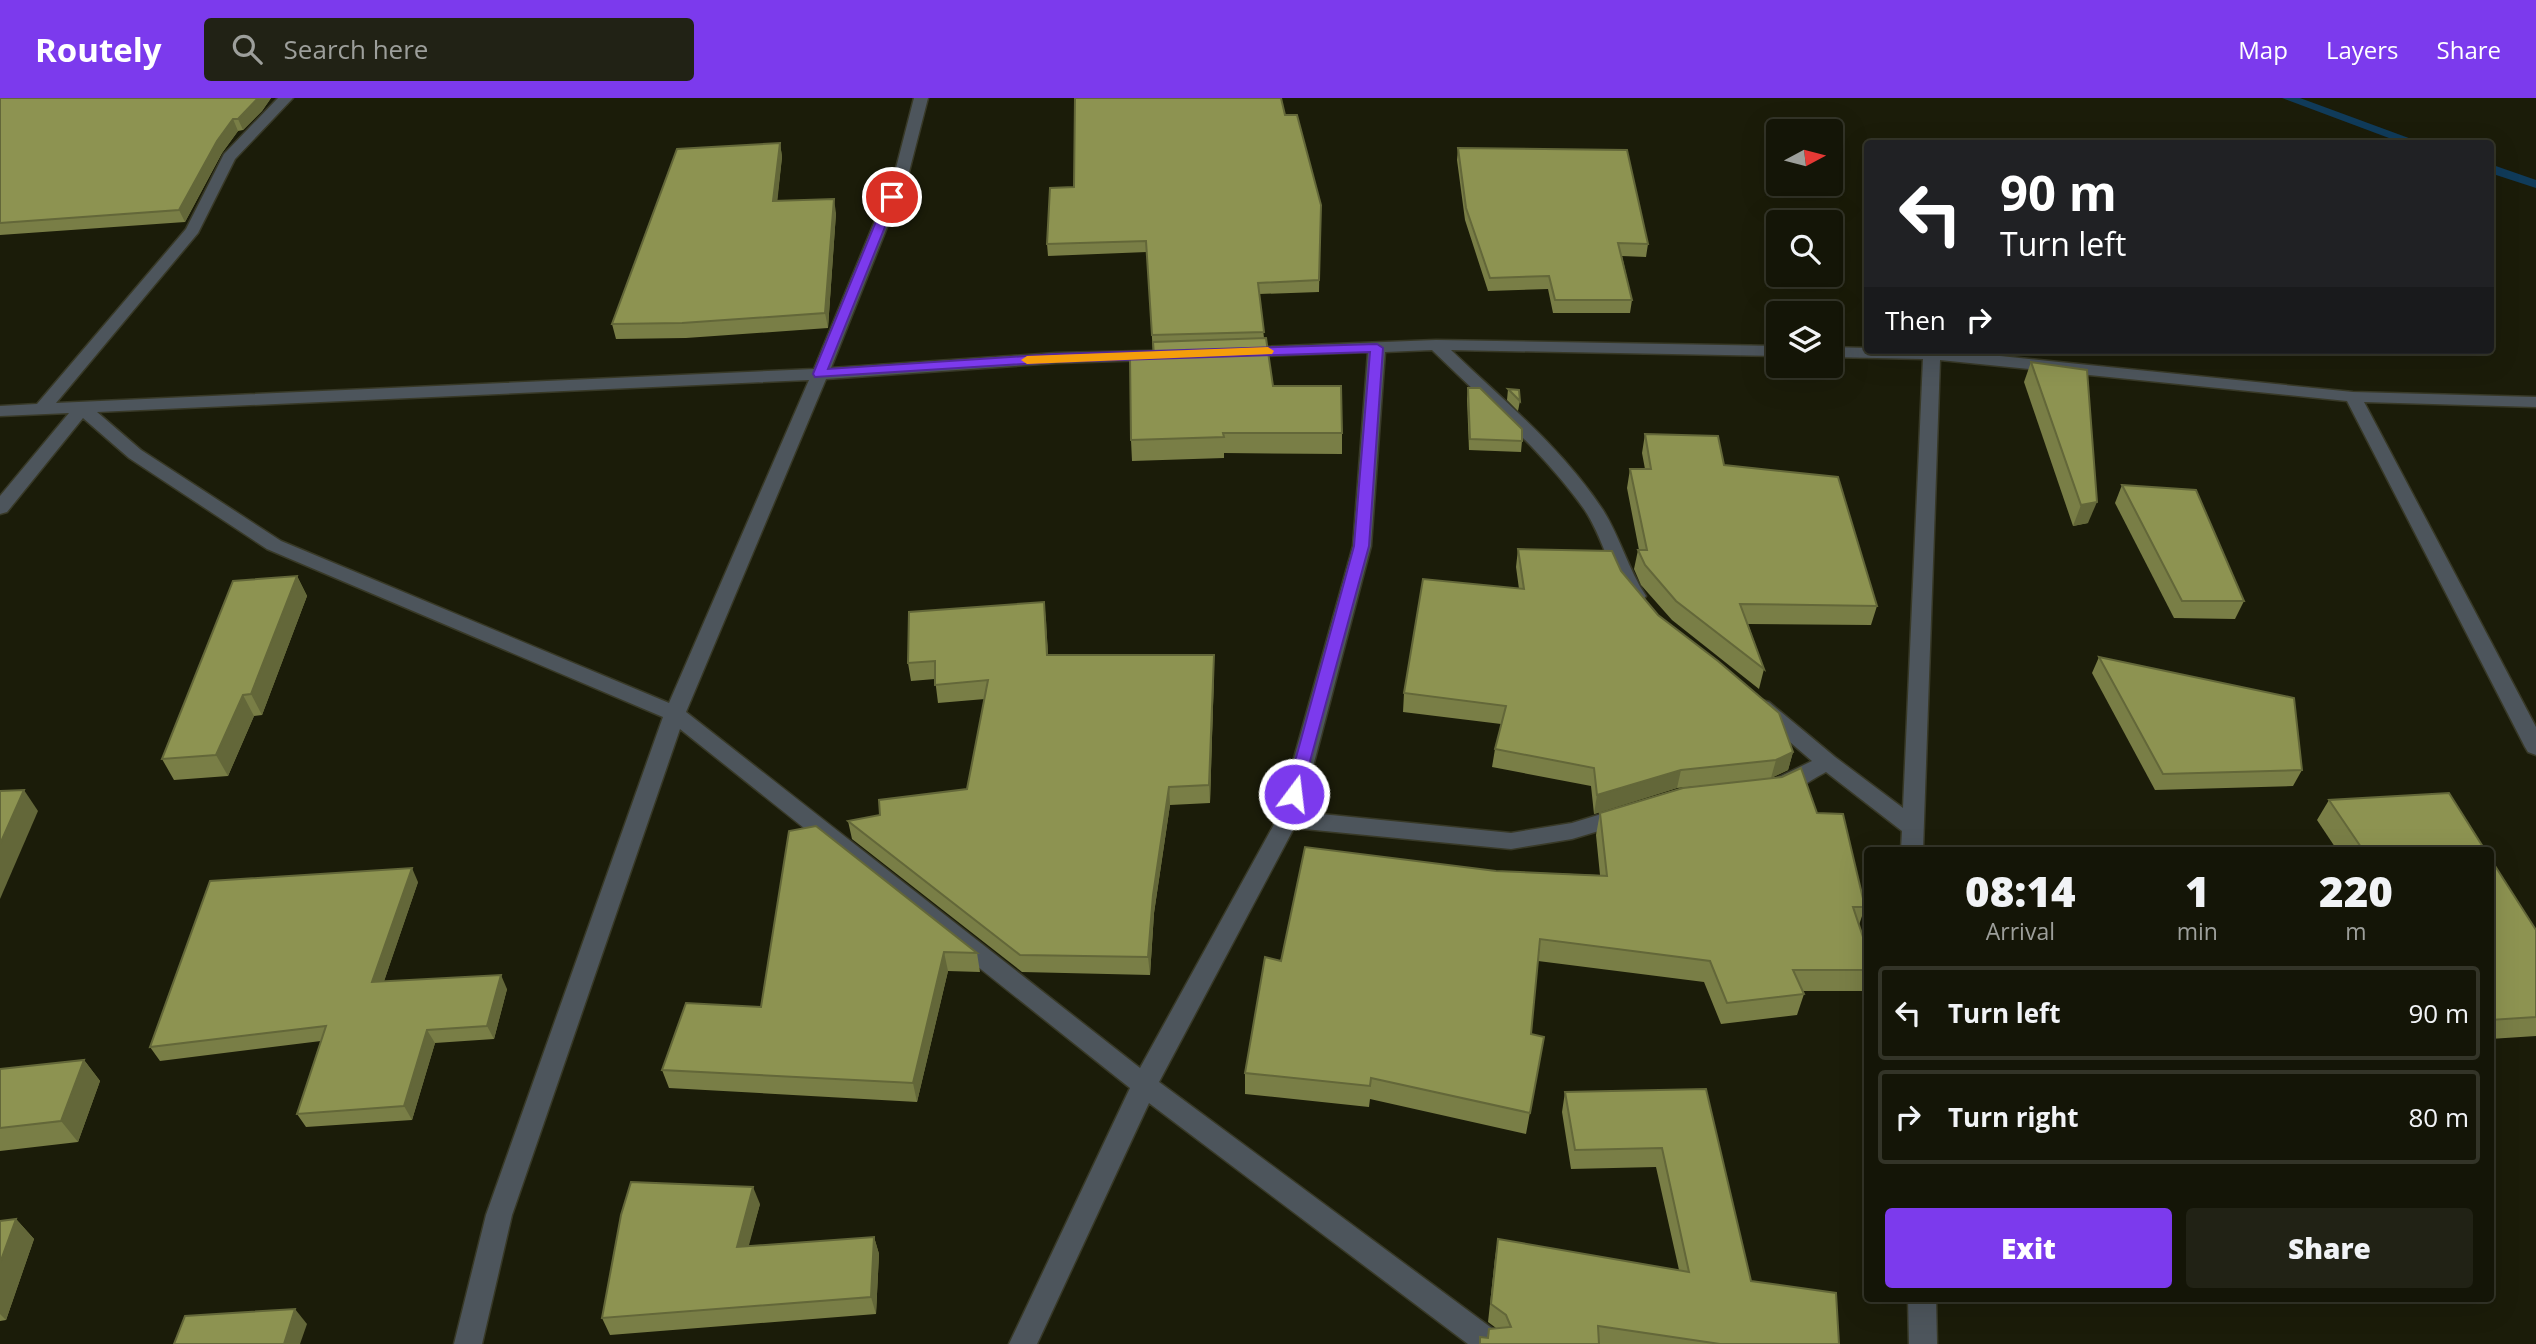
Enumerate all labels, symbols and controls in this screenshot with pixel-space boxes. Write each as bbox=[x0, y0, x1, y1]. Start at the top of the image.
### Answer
search box bbox=[204, 18, 694, 81]
text: Routely bbox=[35, 27, 162, 72]
icon: search bbox=[228, 30, 266, 68]
text: Search here bbox=[284, 31, 428, 67]
text: Map bbox=[2238, 33, 2288, 66]
text: Layers bbox=[2326, 33, 2399, 66]
text: Share bbox=[2437, 33, 2501, 66]
north arrow bbox=[1766, 119, 1843, 196]
map controls bbox=[1766, 119, 1843, 378]
text: 90 m bbox=[2000, 159, 2117, 225]
pin bbox=[862, 167, 922, 227]
icon: left bbox=[1885, 168, 1976, 259]
icon: arrive bbox=[873, 178, 911, 216]
button: search bbox=[1766, 210, 1843, 287]
text: Turn left bbox=[2000, 222, 2126, 265]
button: layers bbox=[1766, 301, 1843, 378]
icon: right bbox=[1960, 301, 1998, 339]
text: Then bbox=[1885, 302, 1946, 338]
position arrow bbox=[1257, 757, 1331, 831]
text: 08:14 bbox=[1965, 862, 2076, 919]
text: 1 bbox=[2185, 862, 2210, 919]
text: 220 bbox=[2319, 862, 2393, 919]
text: Arrival bbox=[1986, 915, 2055, 947]
text: min bbox=[2177, 915, 2218, 947]
text: m bbox=[2345, 915, 2367, 947]
icon: left bbox=[1889, 994, 1927, 1032]
text: Turn left bbox=[1948, 995, 2060, 1031]
text: 90 m bbox=[2408, 995, 2469, 1031]
icon: right bbox=[1889, 1098, 1927, 1136]
text: Turn right bbox=[1948, 1099, 2079, 1135]
text: 80 m bbox=[2408, 1099, 2469, 1135]
button: Exit bbox=[1885, 1208, 2172, 1288]
button: Share bbox=[2186, 1208, 2473, 1288]

